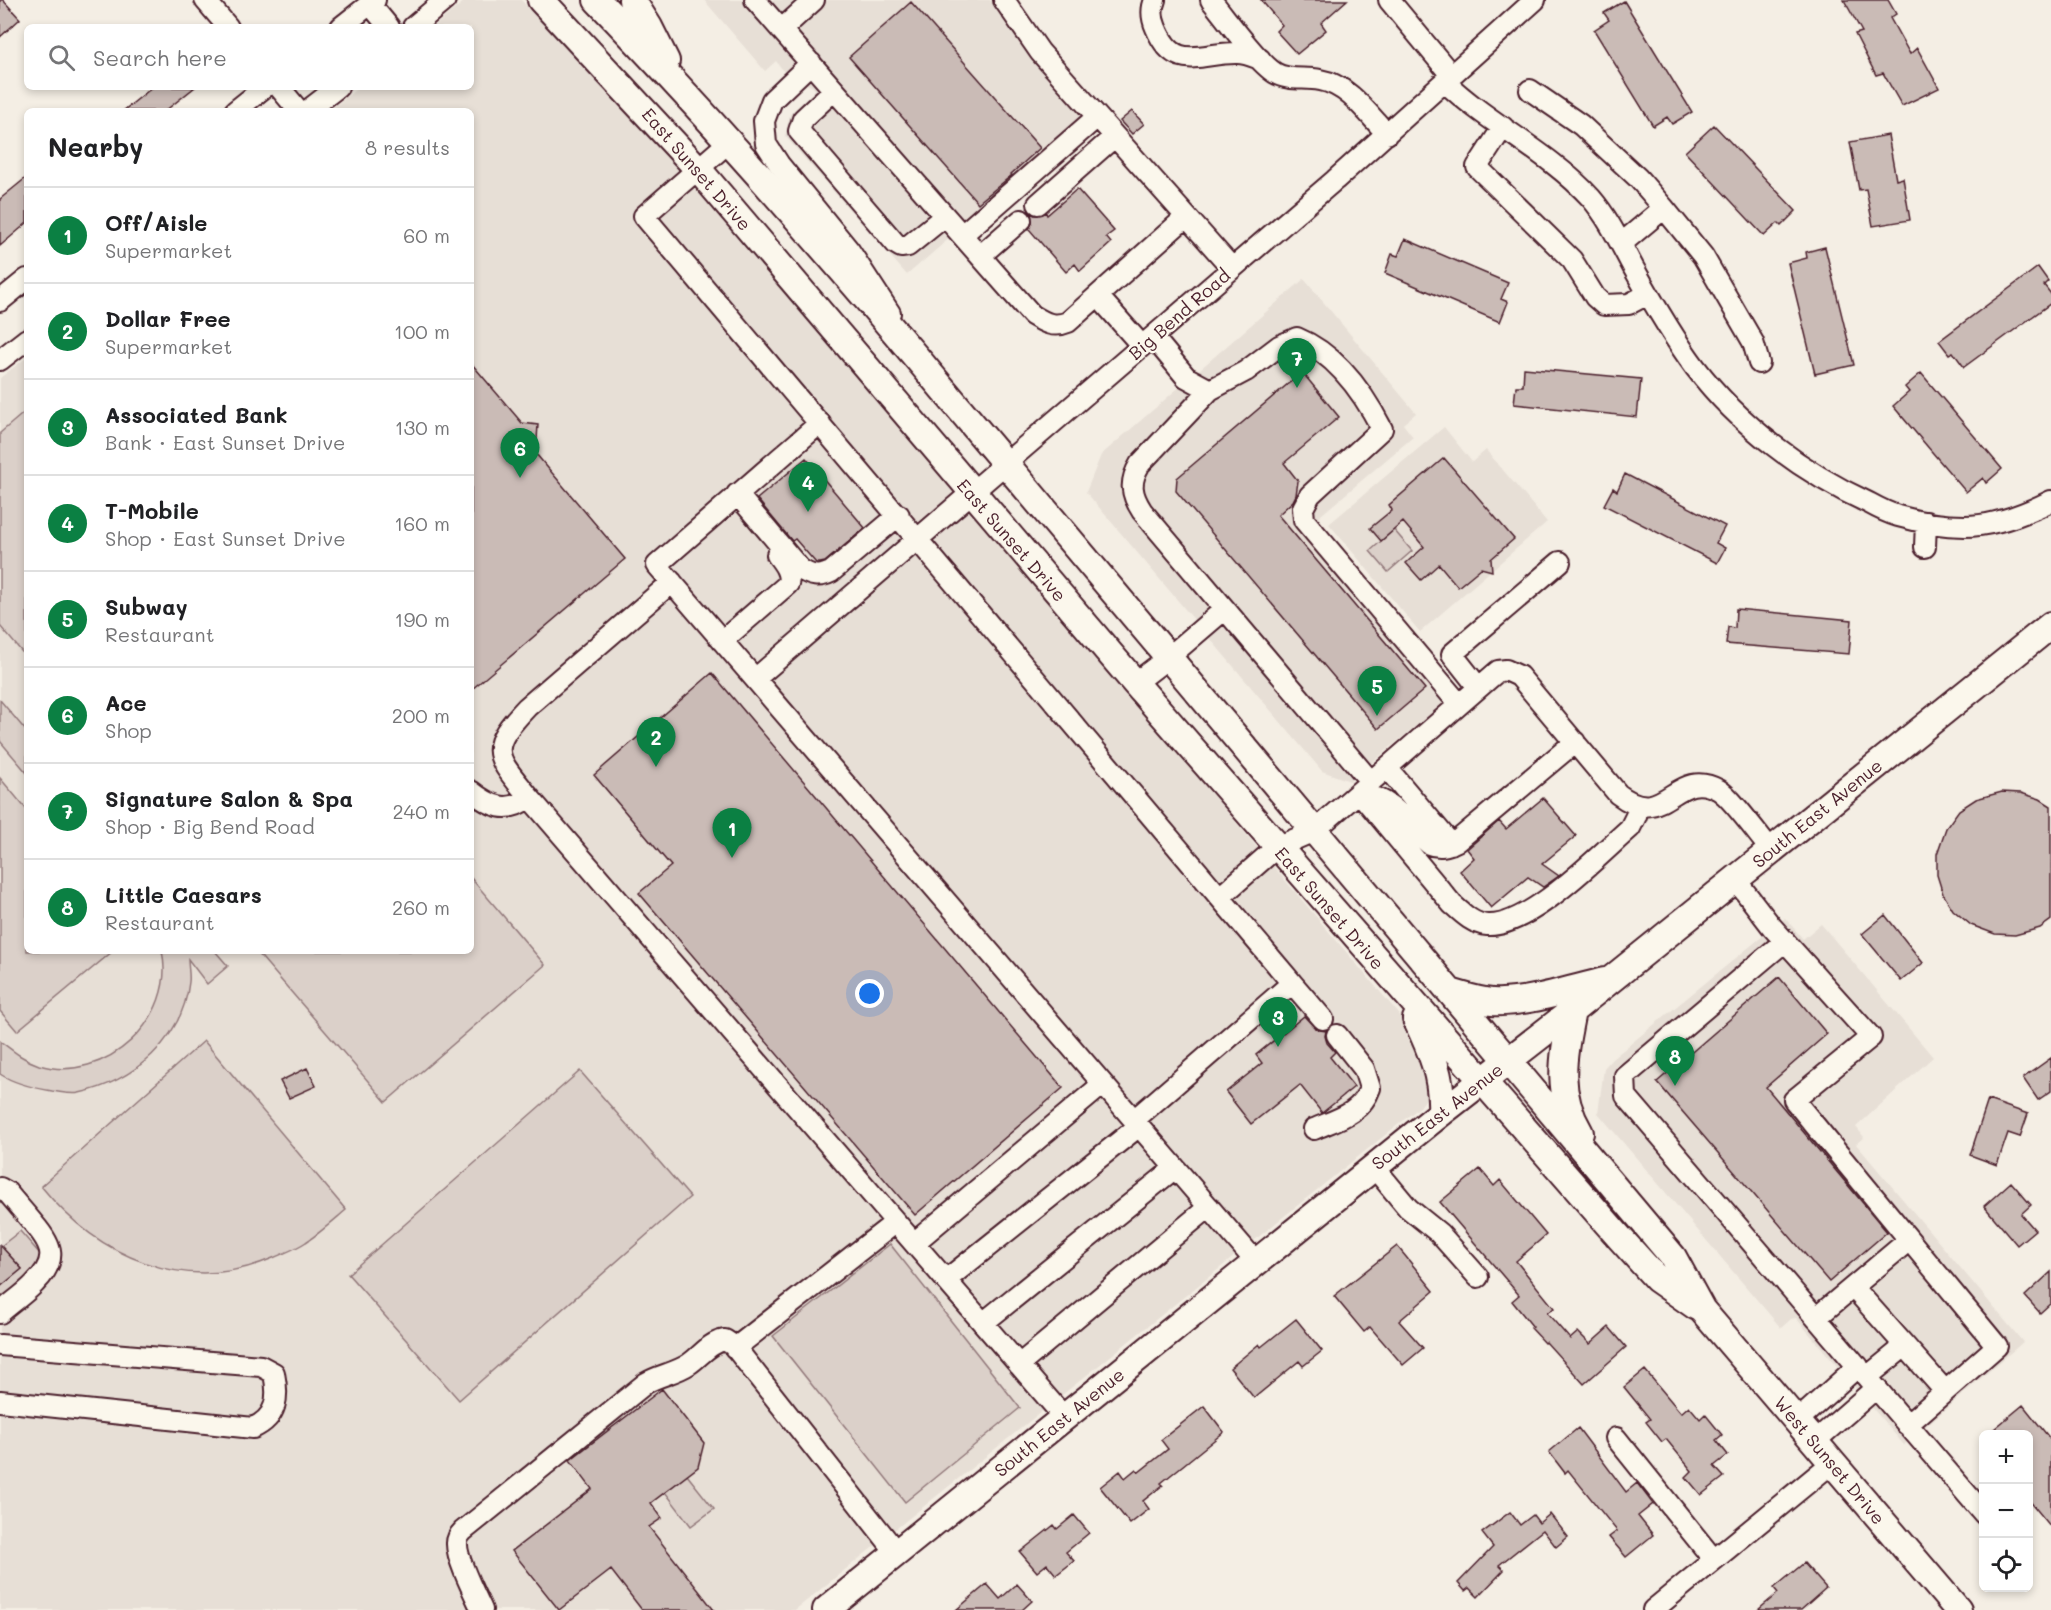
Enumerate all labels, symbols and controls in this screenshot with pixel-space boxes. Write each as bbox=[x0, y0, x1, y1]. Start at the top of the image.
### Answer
search box bbox=[24, 24, 474, 90]
icon: search bbox=[45, 41, 78, 74]
text: Search here bbox=[93, 43, 227, 72]
street label: East Sunset Drive bbox=[637, 103, 757, 235]
text: Nearby bbox=[48, 130, 143, 164]
text: 8 results bbox=[365, 134, 450, 160]
text: Off/Aisle bbox=[105, 208, 207, 237]
text: 1 bbox=[63, 222, 72, 248]
text: 60 m bbox=[403, 222, 450, 248]
text: Supermarket bbox=[105, 237, 232, 263]
street label: Big Bend Road bbox=[1123, 263, 1235, 365]
text: Dollar Free bbox=[105, 304, 231, 333]
text: 2 bbox=[62, 318, 73, 344]
text: 100 m bbox=[394, 318, 450, 344]
text: Supermarket bbox=[105, 333, 232, 359]
pin: 7 bbox=[1278, 338, 1316, 388]
text: Associated Bank bbox=[105, 400, 288, 429]
text: 3 bbox=[62, 414, 74, 440]
text: 130 m bbox=[395, 414, 450, 440]
pin: 6 bbox=[500, 428, 540, 478]
text: Bank · East Sunset Drive bbox=[105, 429, 345, 455]
pin: 4 bbox=[788, 462, 828, 512]
street label: East Sunset Drive bbox=[952, 474, 1072, 606]
text: T-Mobile bbox=[105, 496, 199, 525]
text: 4 bbox=[61, 510, 74, 536]
text: 160 m bbox=[394, 510, 450, 536]
text: Shop · East Sunset Drive bbox=[105, 525, 346, 551]
text: Subway bbox=[105, 592, 188, 621]
text: 5 bbox=[62, 606, 73, 632]
text: 190 m bbox=[395, 606, 450, 632]
text: Restaurant bbox=[105, 621, 215, 647]
pin: 5 bbox=[1358, 666, 1396, 716]
text: Ace bbox=[105, 688, 147, 717]
text: 6 bbox=[61, 702, 74, 728]
text: 200 m bbox=[392, 702, 450, 728]
text: Shop bbox=[105, 717, 152, 743]
pin: 2 bbox=[636, 718, 676, 767]
street label: South East Avenue bbox=[1747, 753, 1887, 873]
text: Signature Salon & Spa bbox=[105, 784, 353, 813]
text: 7 bbox=[62, 798, 73, 824]
text: 240 m bbox=[392, 798, 450, 824]
pin: 1 bbox=[712, 808, 752, 858]
text: Shop · Big Bend Road bbox=[105, 813, 315, 839]
street label: East Sunset Drive bbox=[1270, 842, 1390, 974]
text: Little Caesars bbox=[105, 880, 262, 909]
text: 8 bbox=[61, 894, 74, 920]
text: 260 m bbox=[392, 894, 450, 920]
text: Restaurant bbox=[105, 909, 215, 935]
your location bbox=[855, 979, 884, 1008]
pin: 3 bbox=[1258, 998, 1298, 1047]
pin: 8 bbox=[1656, 1036, 1694, 1086]
street label: South East Avenue bbox=[1366, 1057, 1508, 1175]
street label: South East Avenue bbox=[989, 1362, 1129, 1482]
street label: West Sunset Drive bbox=[1769, 1391, 1891, 1529]
map controls bbox=[1979, 1430, 2033, 1592]
button: + bbox=[1979, 1430, 2033, 1484]
button: − bbox=[1979, 1484, 2033, 1538]
button: locate bbox=[1979, 1538, 2033, 1592]

